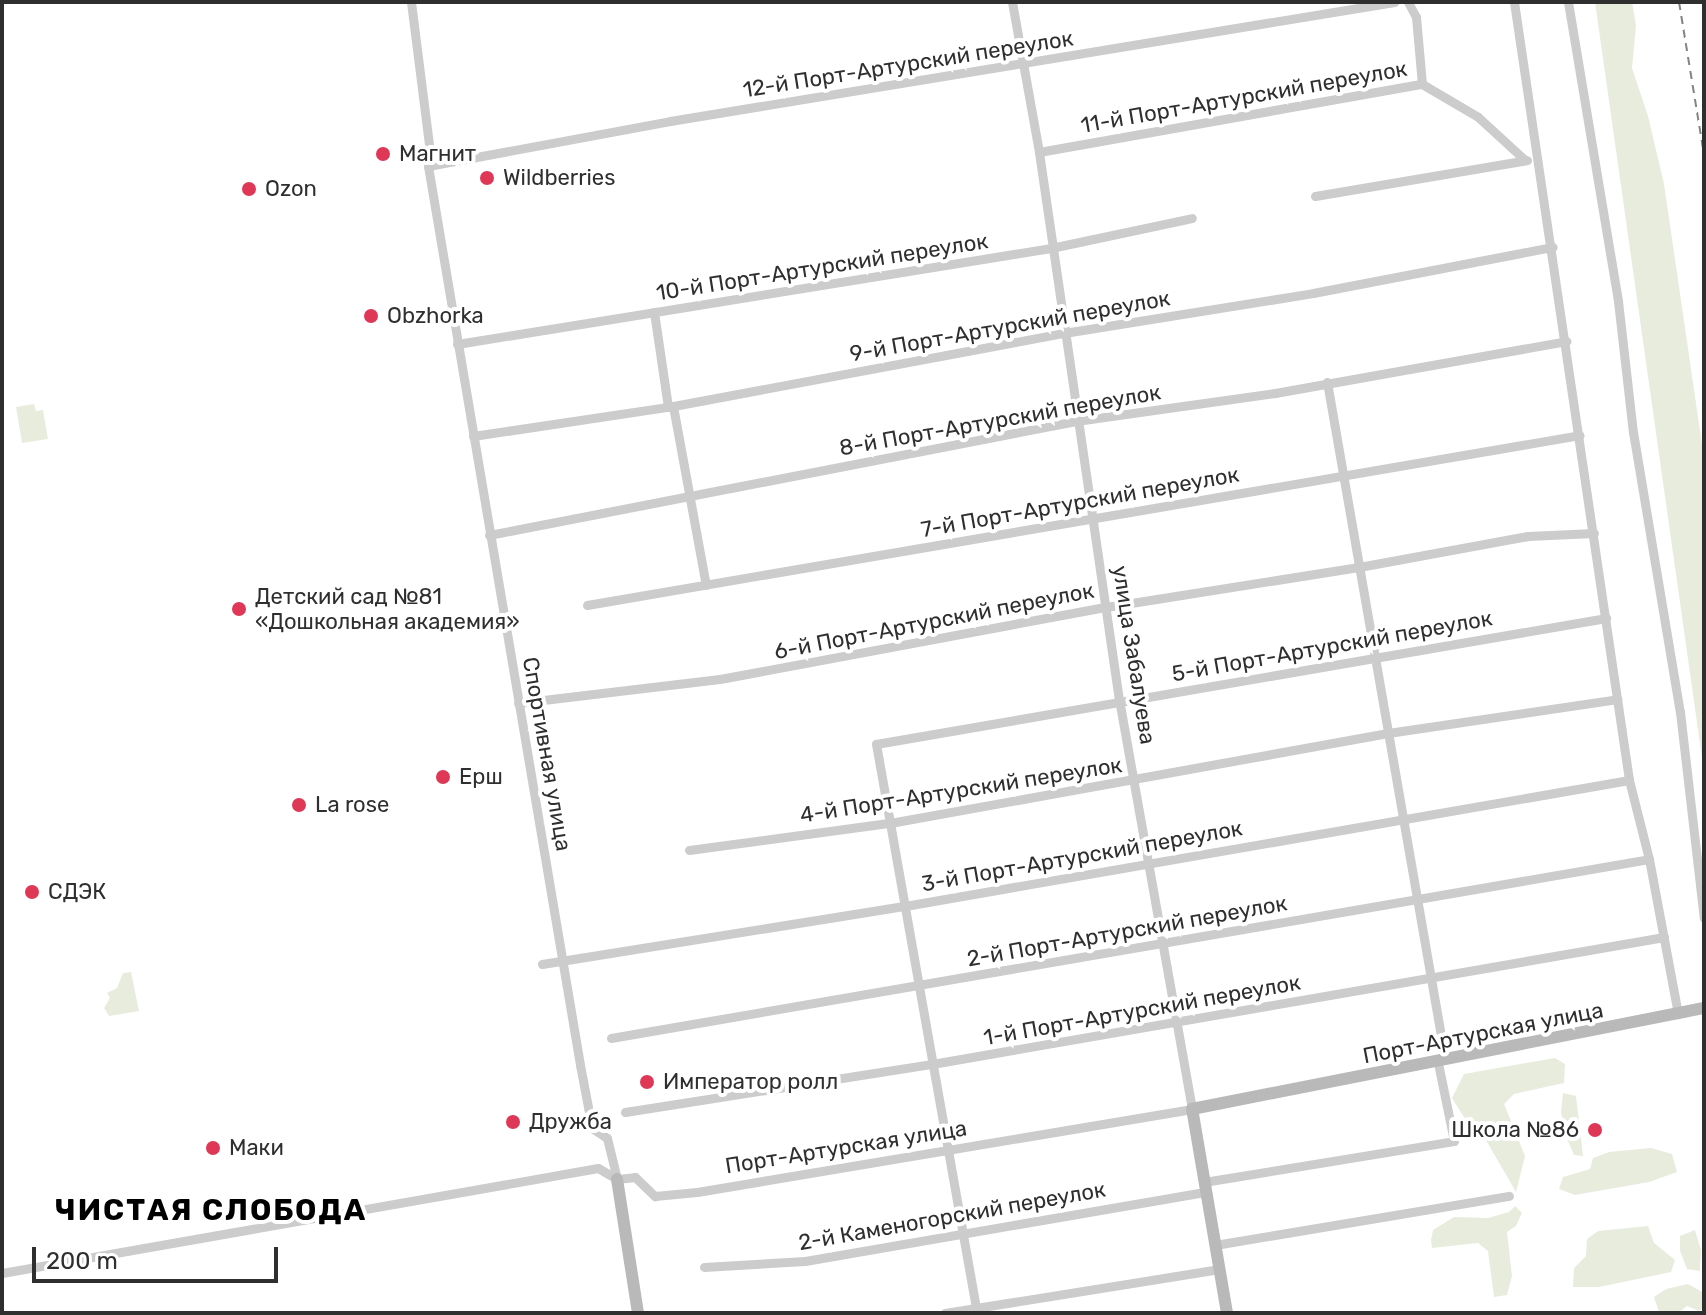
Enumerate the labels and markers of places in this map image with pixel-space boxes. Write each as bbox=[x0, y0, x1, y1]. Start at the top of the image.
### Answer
place label: Магнит bbox=[399, 141, 476, 167]
marker: Магнит bbox=[374, 145, 392, 163]
place label: Wildberries bbox=[503, 165, 615, 191]
marker: Wildberries bbox=[478, 169, 496, 187]
place label: Ozon bbox=[265, 176, 317, 202]
marker: Ozon bbox=[240, 180, 258, 198]
place label: Obzhorka bbox=[387, 303, 484, 329]
marker: Obzhorka bbox=[362, 307, 380, 325]
place label: Детский сад №81 «Дошкольная академия» bbox=[255, 583, 520, 634]
marker: Детский сад №81 «Дошкольная академия» bbox=[230, 600, 248, 618]
place label: Ерш bbox=[459, 764, 503, 790]
marker: Ерш bbox=[434, 768, 452, 786]
place label: La rose bbox=[315, 792, 389, 818]
marker: La rose bbox=[290, 796, 308, 814]
place label: СДЭК bbox=[48, 879, 106, 905]
marker: СДЭК bbox=[23, 883, 41, 901]
place label: Император ролл bbox=[663, 1069, 838, 1095]
marker: Император ролл bbox=[638, 1073, 656, 1091]
place label: Дружба bbox=[529, 1109, 612, 1135]
marker: Дружба bbox=[504, 1113, 522, 1131]
place label: Школа №86 bbox=[1451, 1117, 1579, 1143]
marker: Школа №86 bbox=[1586, 1121, 1604, 1139]
place label: Маки bbox=[229, 1135, 284, 1161]
marker: Маки bbox=[204, 1139, 222, 1157]

